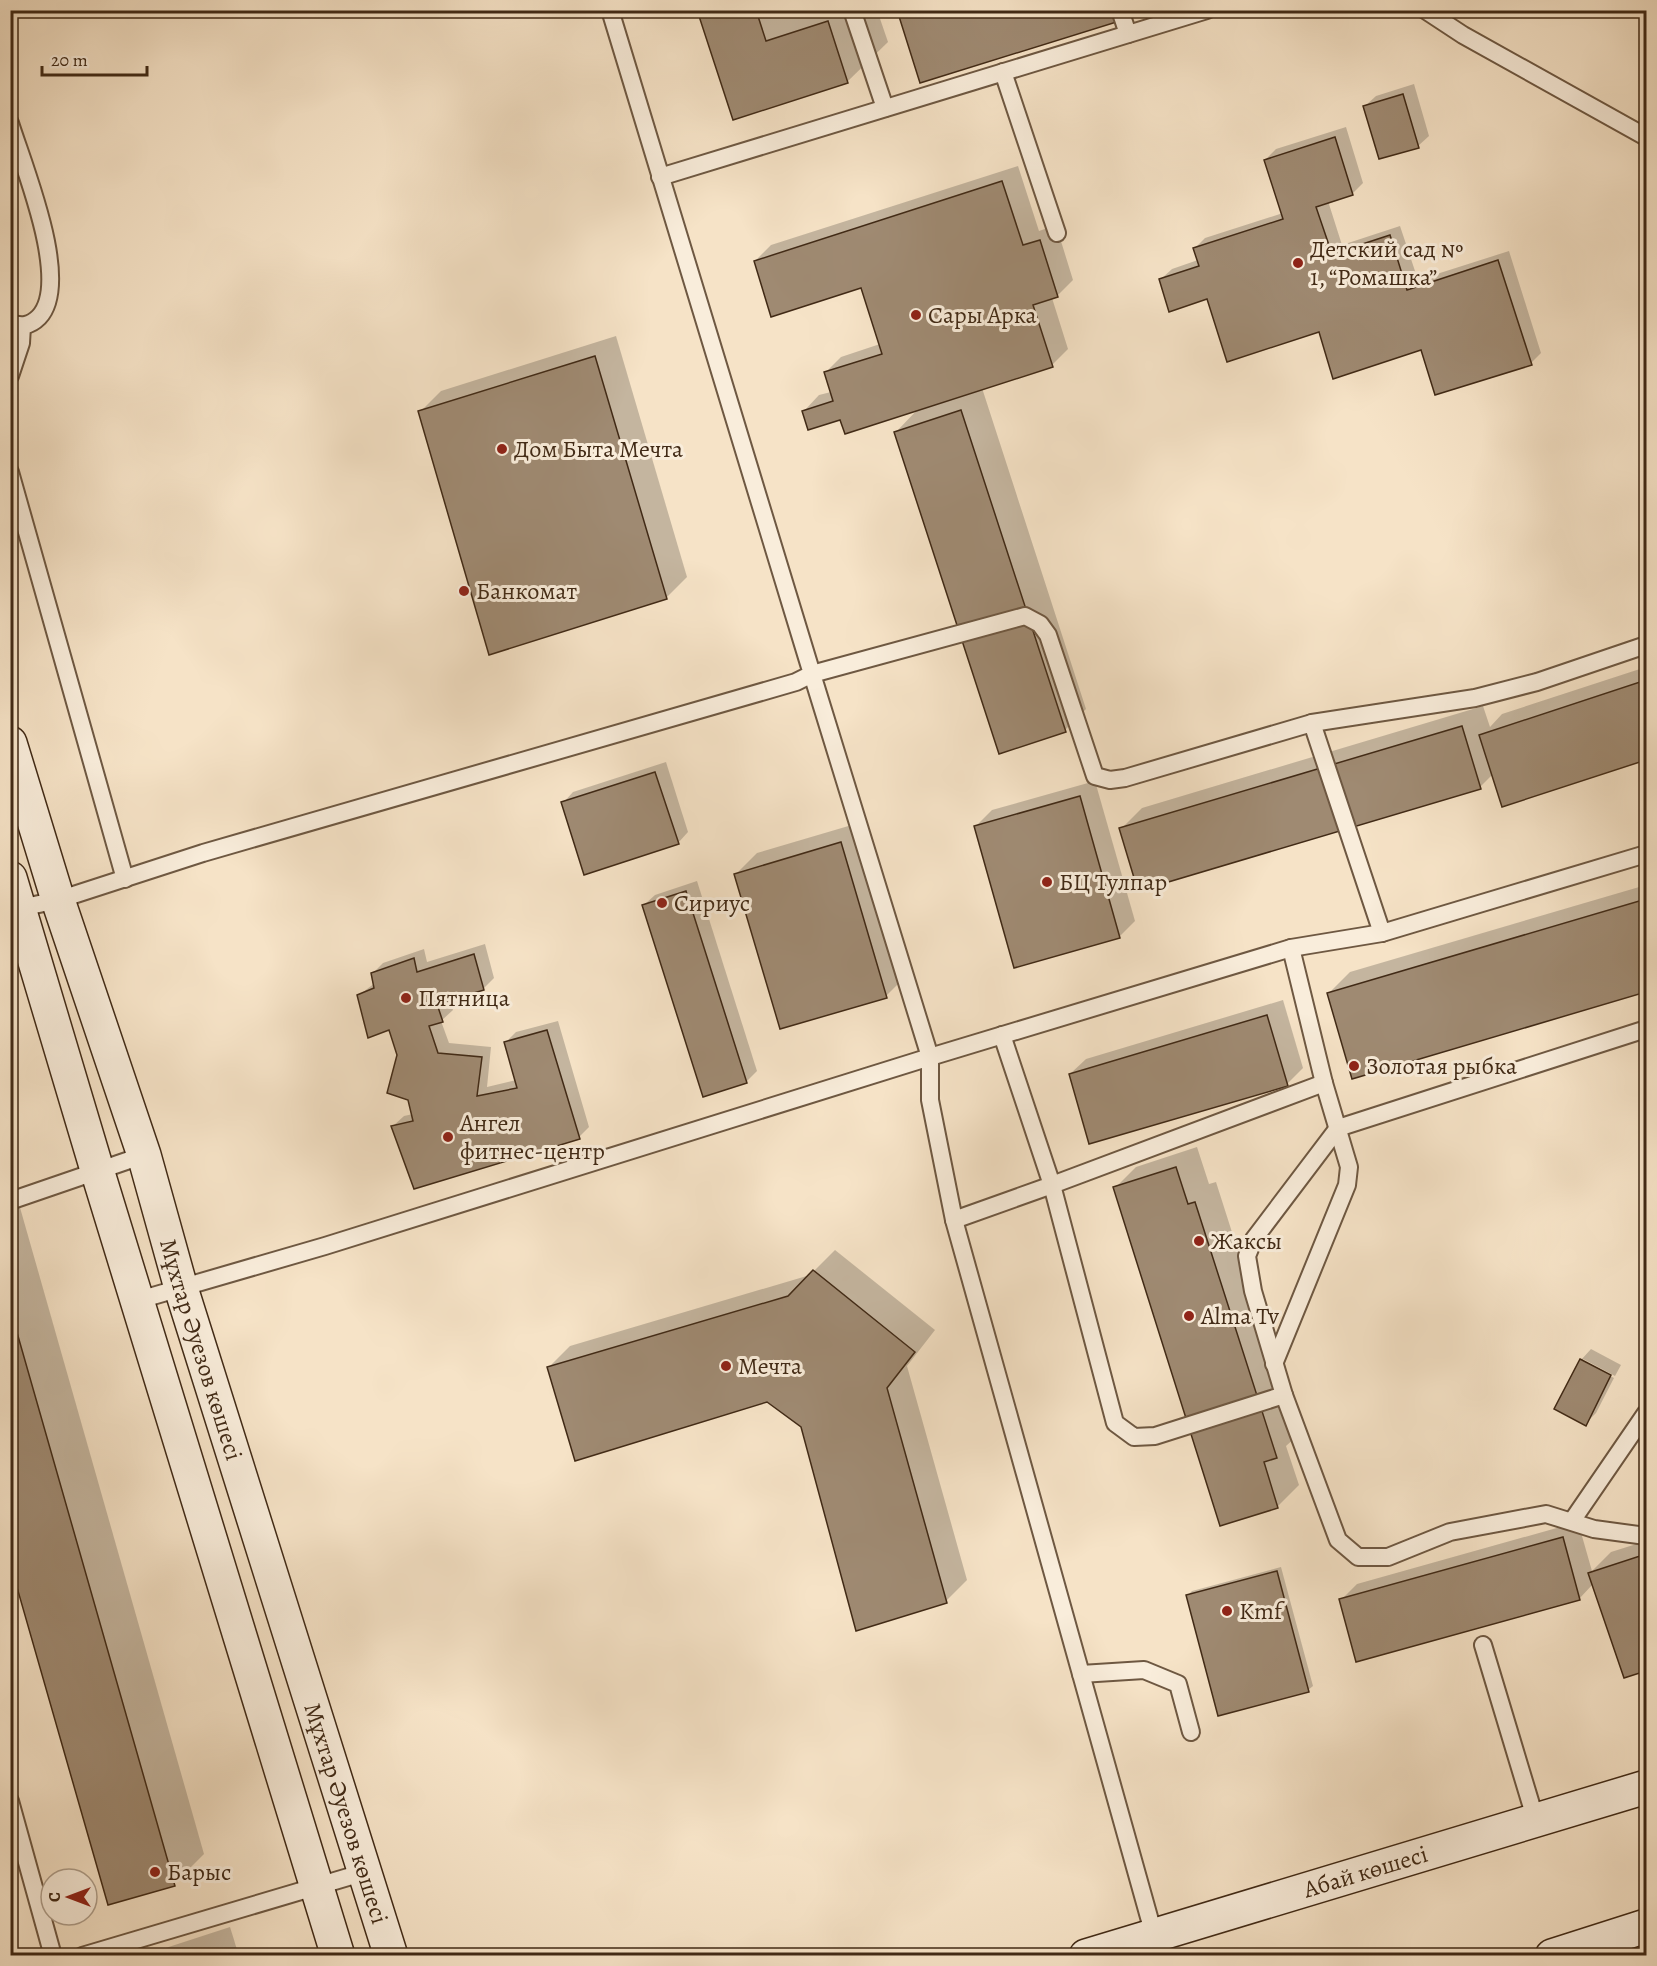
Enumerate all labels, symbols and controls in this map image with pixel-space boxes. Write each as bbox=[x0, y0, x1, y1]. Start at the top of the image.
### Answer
scale bar bbox=[42, 39, 147, 77]
text: 20 m bbox=[51, 48, 88, 72]
place label: Детский сад № 1, “Ромашка” bbox=[1310, 233, 1463, 293]
marker: Детский сад № 1, “Ромашка” bbox=[1291, 256, 1305, 270]
place label: Сары Арка bbox=[928, 299, 1037, 331]
marker: Сары Арка bbox=[909, 308, 923, 322]
place label: Дом Быта Мечта bbox=[514, 433, 683, 465]
marker: Дом Быта Мечта bbox=[495, 442, 509, 456]
place label: Банкомат bbox=[476, 575, 578, 607]
marker: Банкомат bbox=[457, 584, 471, 598]
place label: БЦ Тулпар bbox=[1059, 866, 1167, 898]
marker: БЦ Тулпар bbox=[1040, 875, 1054, 889]
place label: Сириус bbox=[674, 887, 750, 919]
marker: Сириус bbox=[655, 896, 669, 910]
place label: Пятница bbox=[418, 982, 510, 1014]
marker: Пятница bbox=[399, 991, 413, 1005]
place label: Золотая рыбка bbox=[1366, 1050, 1517, 1082]
marker: Золотая рыбка bbox=[1347, 1059, 1361, 1073]
place label: Ангел фитнес-центр bbox=[459, 1107, 605, 1167]
marker: Ангел фитнес-центр bbox=[441, 1130, 455, 1144]
place label: Жаксы bbox=[1211, 1225, 1282, 1257]
marker: Жаксы bbox=[1192, 1234, 1206, 1248]
street label: Мұхтар Әуезов көшесі bbox=[152, 1235, 250, 1464]
place label: Alma Tv bbox=[1200, 1300, 1279, 1332]
marker: Alma Tv bbox=[1182, 1309, 1196, 1323]
place label: Мечта bbox=[738, 1350, 802, 1382]
marker: Мечта bbox=[719, 1359, 733, 1373]
place label: Kmf bbox=[1239, 1595, 1285, 1627]
marker: Kmf bbox=[1220, 1604, 1234, 1618]
street label: Мұхтар Әуезов көшесі bbox=[296, 1699, 396, 1928]
street label: Абай көшесі bbox=[1299, 1838, 1432, 1906]
place label: Барыс bbox=[167, 1856, 231, 1888]
marker: Барыс bbox=[148, 1865, 162, 1879]
north arrow bbox=[39, 1867, 99, 1927]
text: С bbox=[44, 1892, 66, 1902]

